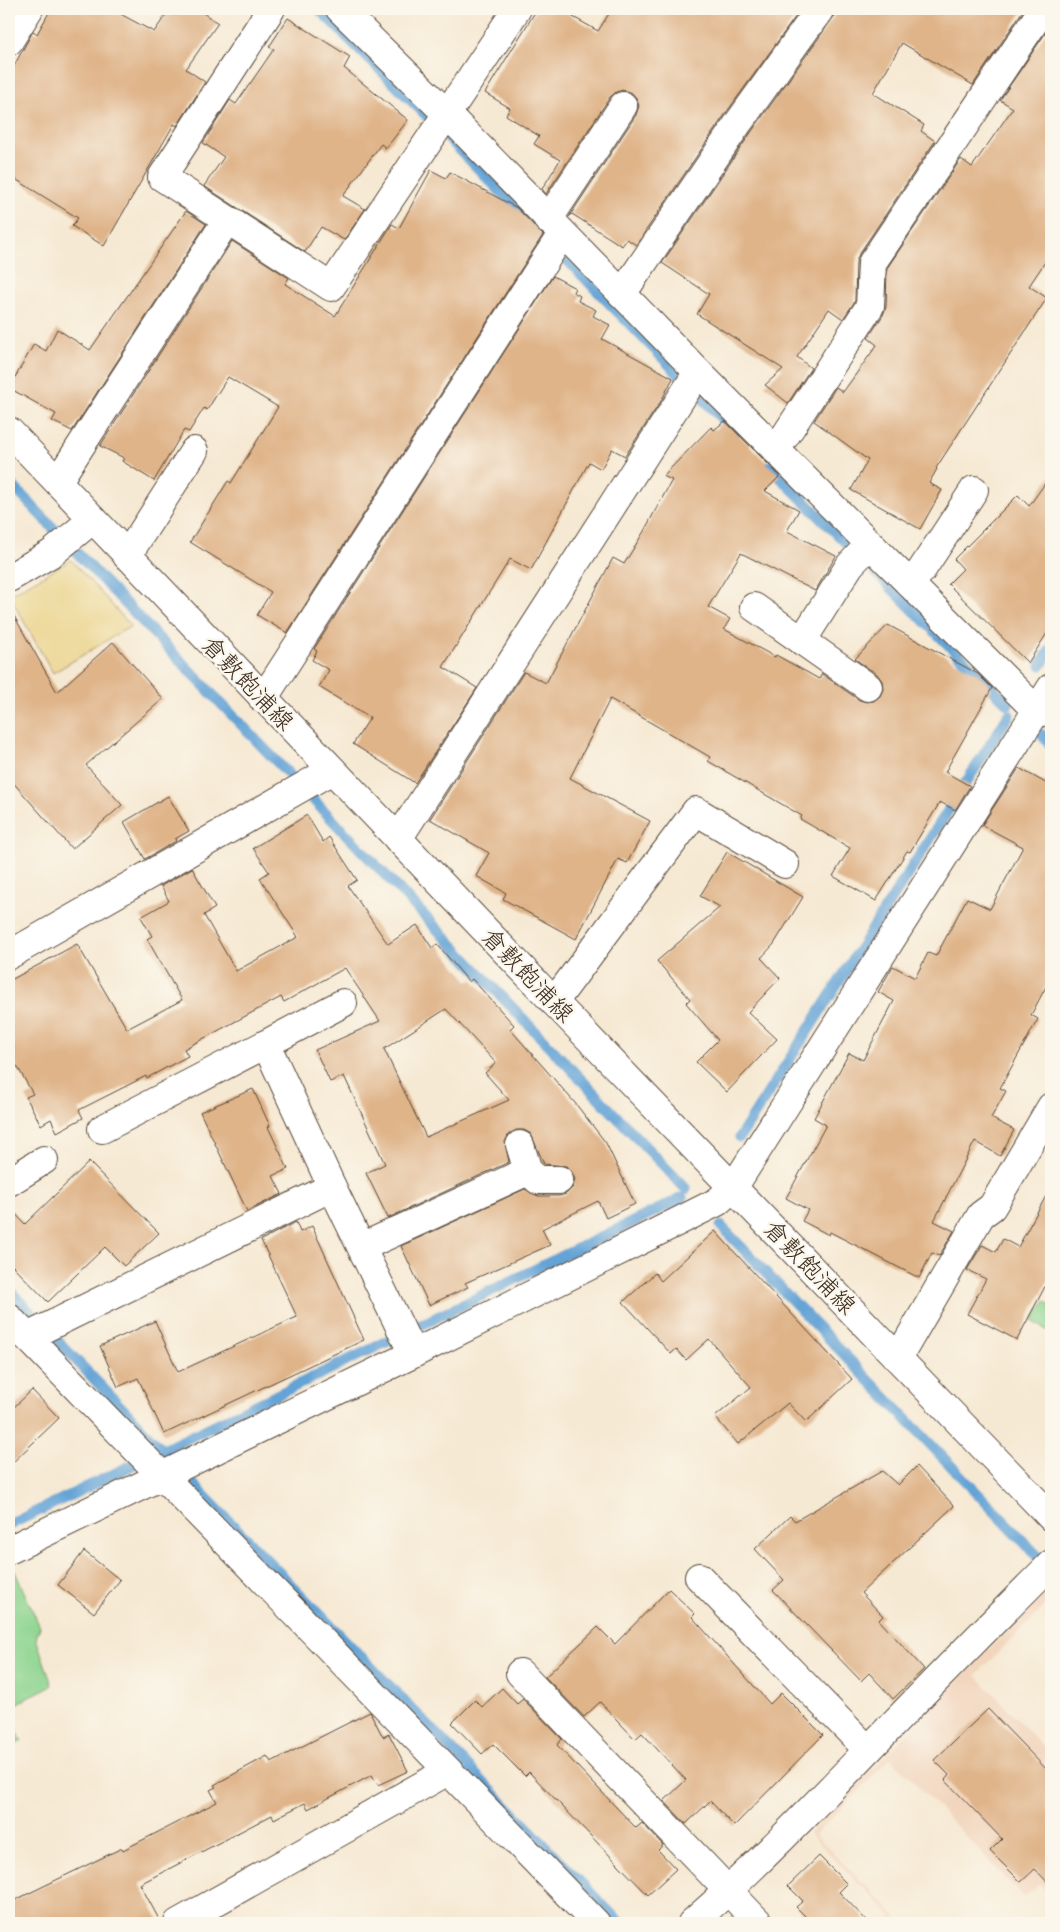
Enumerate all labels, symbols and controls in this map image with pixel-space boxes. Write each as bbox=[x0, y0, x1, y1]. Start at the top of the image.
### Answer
street label: 倉敷飽浦線 bbox=[196, 629, 300, 737]
street label: 倉敷飽浦線 bbox=[476, 921, 580, 1029]
street label: 倉敷飽浦線 bbox=[758, 1213, 862, 1321]

